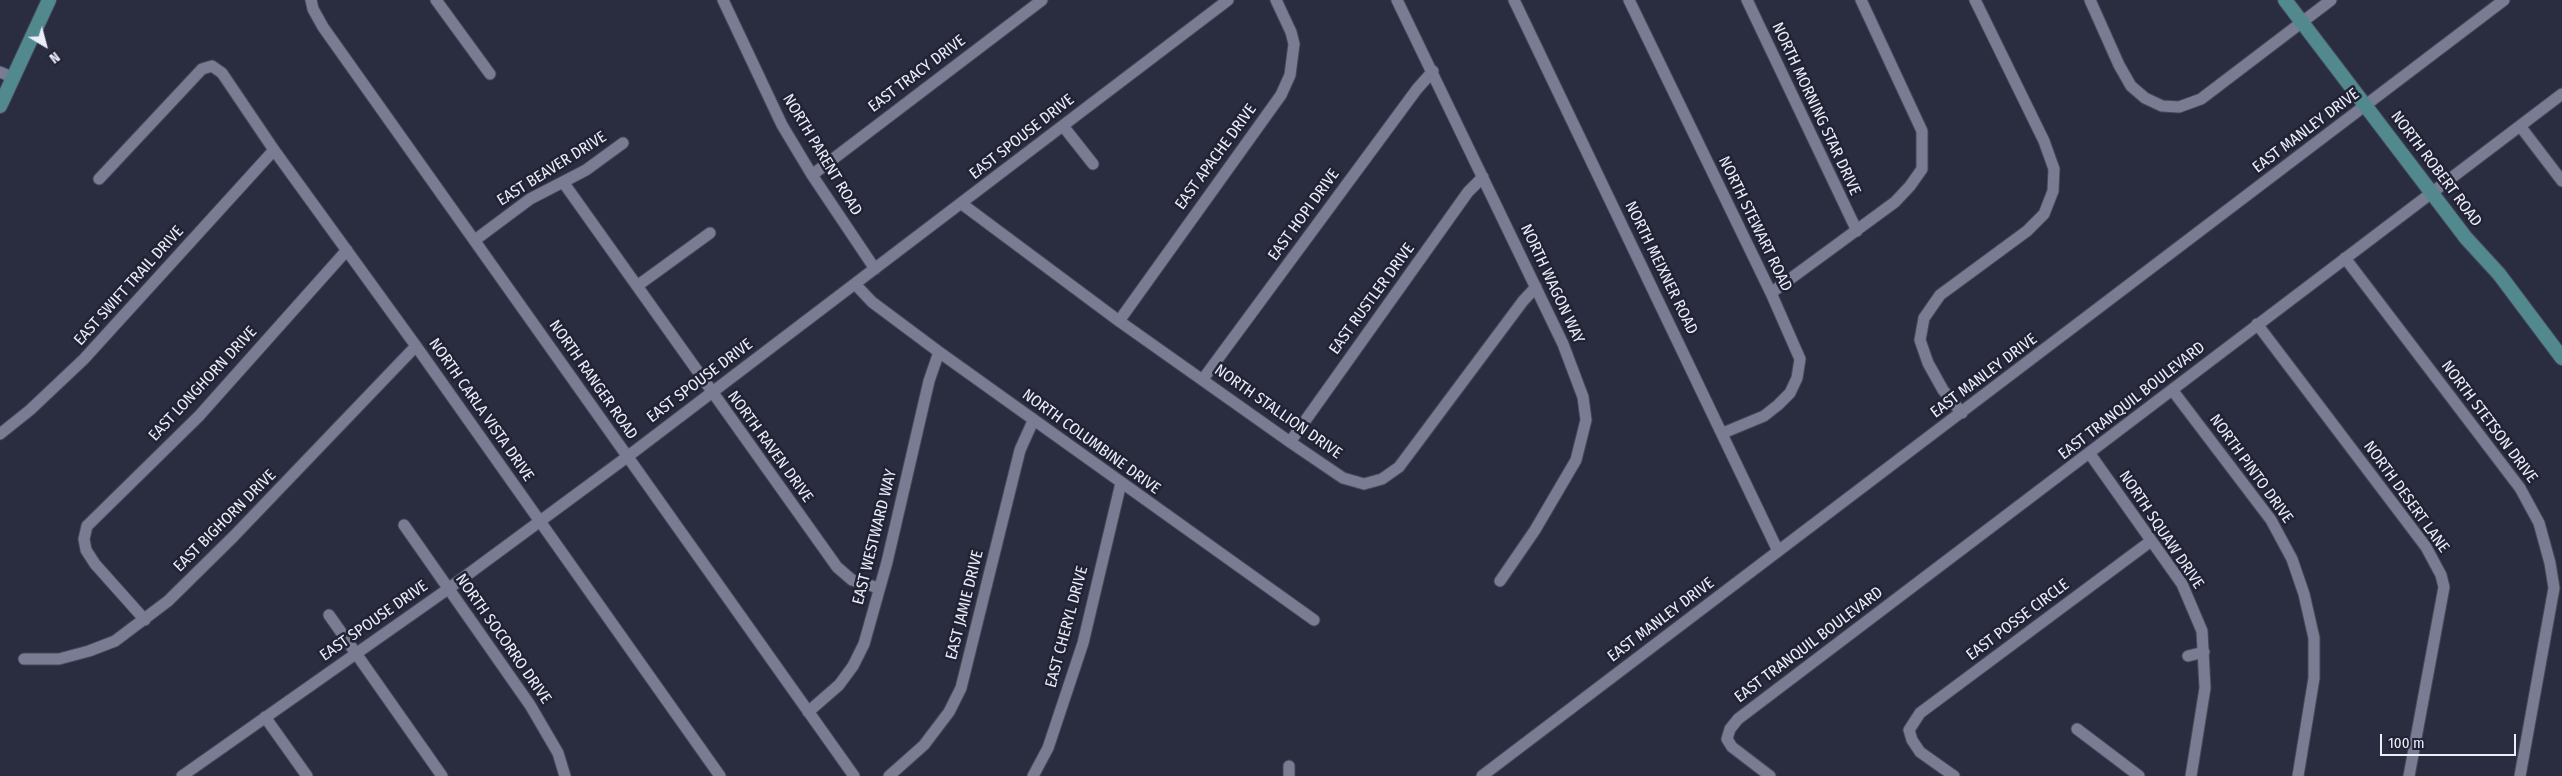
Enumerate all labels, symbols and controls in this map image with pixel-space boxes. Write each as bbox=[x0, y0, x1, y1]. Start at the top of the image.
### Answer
north arrow bbox=[20, 20, 70, 70]
street label: NORTH MORNING STAR DRIVE bbox=[1767, 20, 1865, 198]
street label: EAST TRACY DRIVE bbox=[865, 31, 969, 117]
text: N bbox=[46, 48, 63, 67]
street label: EAST MANLEY DRIVE bbox=[2249, 85, 2363, 177]
street label: EAST SPOUSE DRIVE bbox=[966, 90, 1078, 184]
street label: NORTH PARENT ROAD bbox=[778, 91, 866, 219]
street label: EAST APACHE DRIVE bbox=[1171, 101, 1261, 213]
street label: NORTH ROBERT ROAD bbox=[2386, 107, 2486, 231]
street label: EAST BEAVER DRIVE bbox=[494, 128, 610, 210]
street label: NORTH STEWART ROAD bbox=[1714, 153, 1796, 295]
street label: EAST HOPI DRIVE bbox=[1264, 165, 1344, 265]
street label: NORTH MEIXNER ROAD bbox=[1620, 198, 1702, 338]
street label: NORTH WAGON WAY bbox=[1516, 221, 1588, 347]
street label: EAST SWIFT TRAIL DRIVE bbox=[70, 222, 188, 350]
street label: EAST RUSTLER DRIVE bbox=[1325, 240, 1419, 358]
street label: NORTH RANGER ROAD bbox=[545, 317, 641, 443]
street label: EAST LONGHORN DRIVE bbox=[145, 323, 261, 445]
street label: EAST MANLEY DRIVE bbox=[1927, 330, 2041, 422]
street label: NORTH CARLA VISTA DRIVE bbox=[424, 335, 538, 485]
street label: EAST SPOUSE DRIVE bbox=[643, 335, 757, 427]
street label: EAST TRANQUIL BOULEVARD bbox=[2055, 338, 2209, 464]
street label: NORTH STETSON DRIVE bbox=[2437, 357, 2541, 487]
street label: NORTH STALLION DRIVE bbox=[1210, 361, 1346, 463]
street label: NORTH COLUMBINE DRIVE bbox=[1018, 385, 1164, 499]
street label: NORTH RAVEN DRIVE bbox=[723, 388, 817, 506]
street label: NORTH PINTO DRIVE bbox=[2205, 411, 2297, 527]
street label: NORTH DESERT LANE bbox=[2359, 437, 2453, 557]
street label: EAST BIGHORN DRIVE bbox=[170, 466, 280, 576]
street label: EAST WESTWARD WAY bbox=[849, 467, 901, 607]
street label: NORTH SQUAW DRIVE bbox=[2114, 467, 2208, 593]
street label: EAST JAMIE DRIVE bbox=[942, 548, 988, 662]
street label: EAST CHERYL DRIVE bbox=[1042, 564, 1092, 690]
street label: NORTH SOCORRO DRIVE bbox=[451, 570, 555, 708]
street label: EAST MANLEY DRIVE bbox=[1604, 574, 1718, 666]
street label: EAST POSSE CIRCLE bbox=[1963, 575, 2073, 665]
street label: EAST SPOUSE DRIVE bbox=[316, 577, 432, 665]
street label: EAST TRANQUIL BOULEVARD bbox=[1731, 583, 1887, 707]
scale bar bbox=[2382, 724, 2518, 756]
text: 100 m bbox=[2388, 734, 2425, 752]

